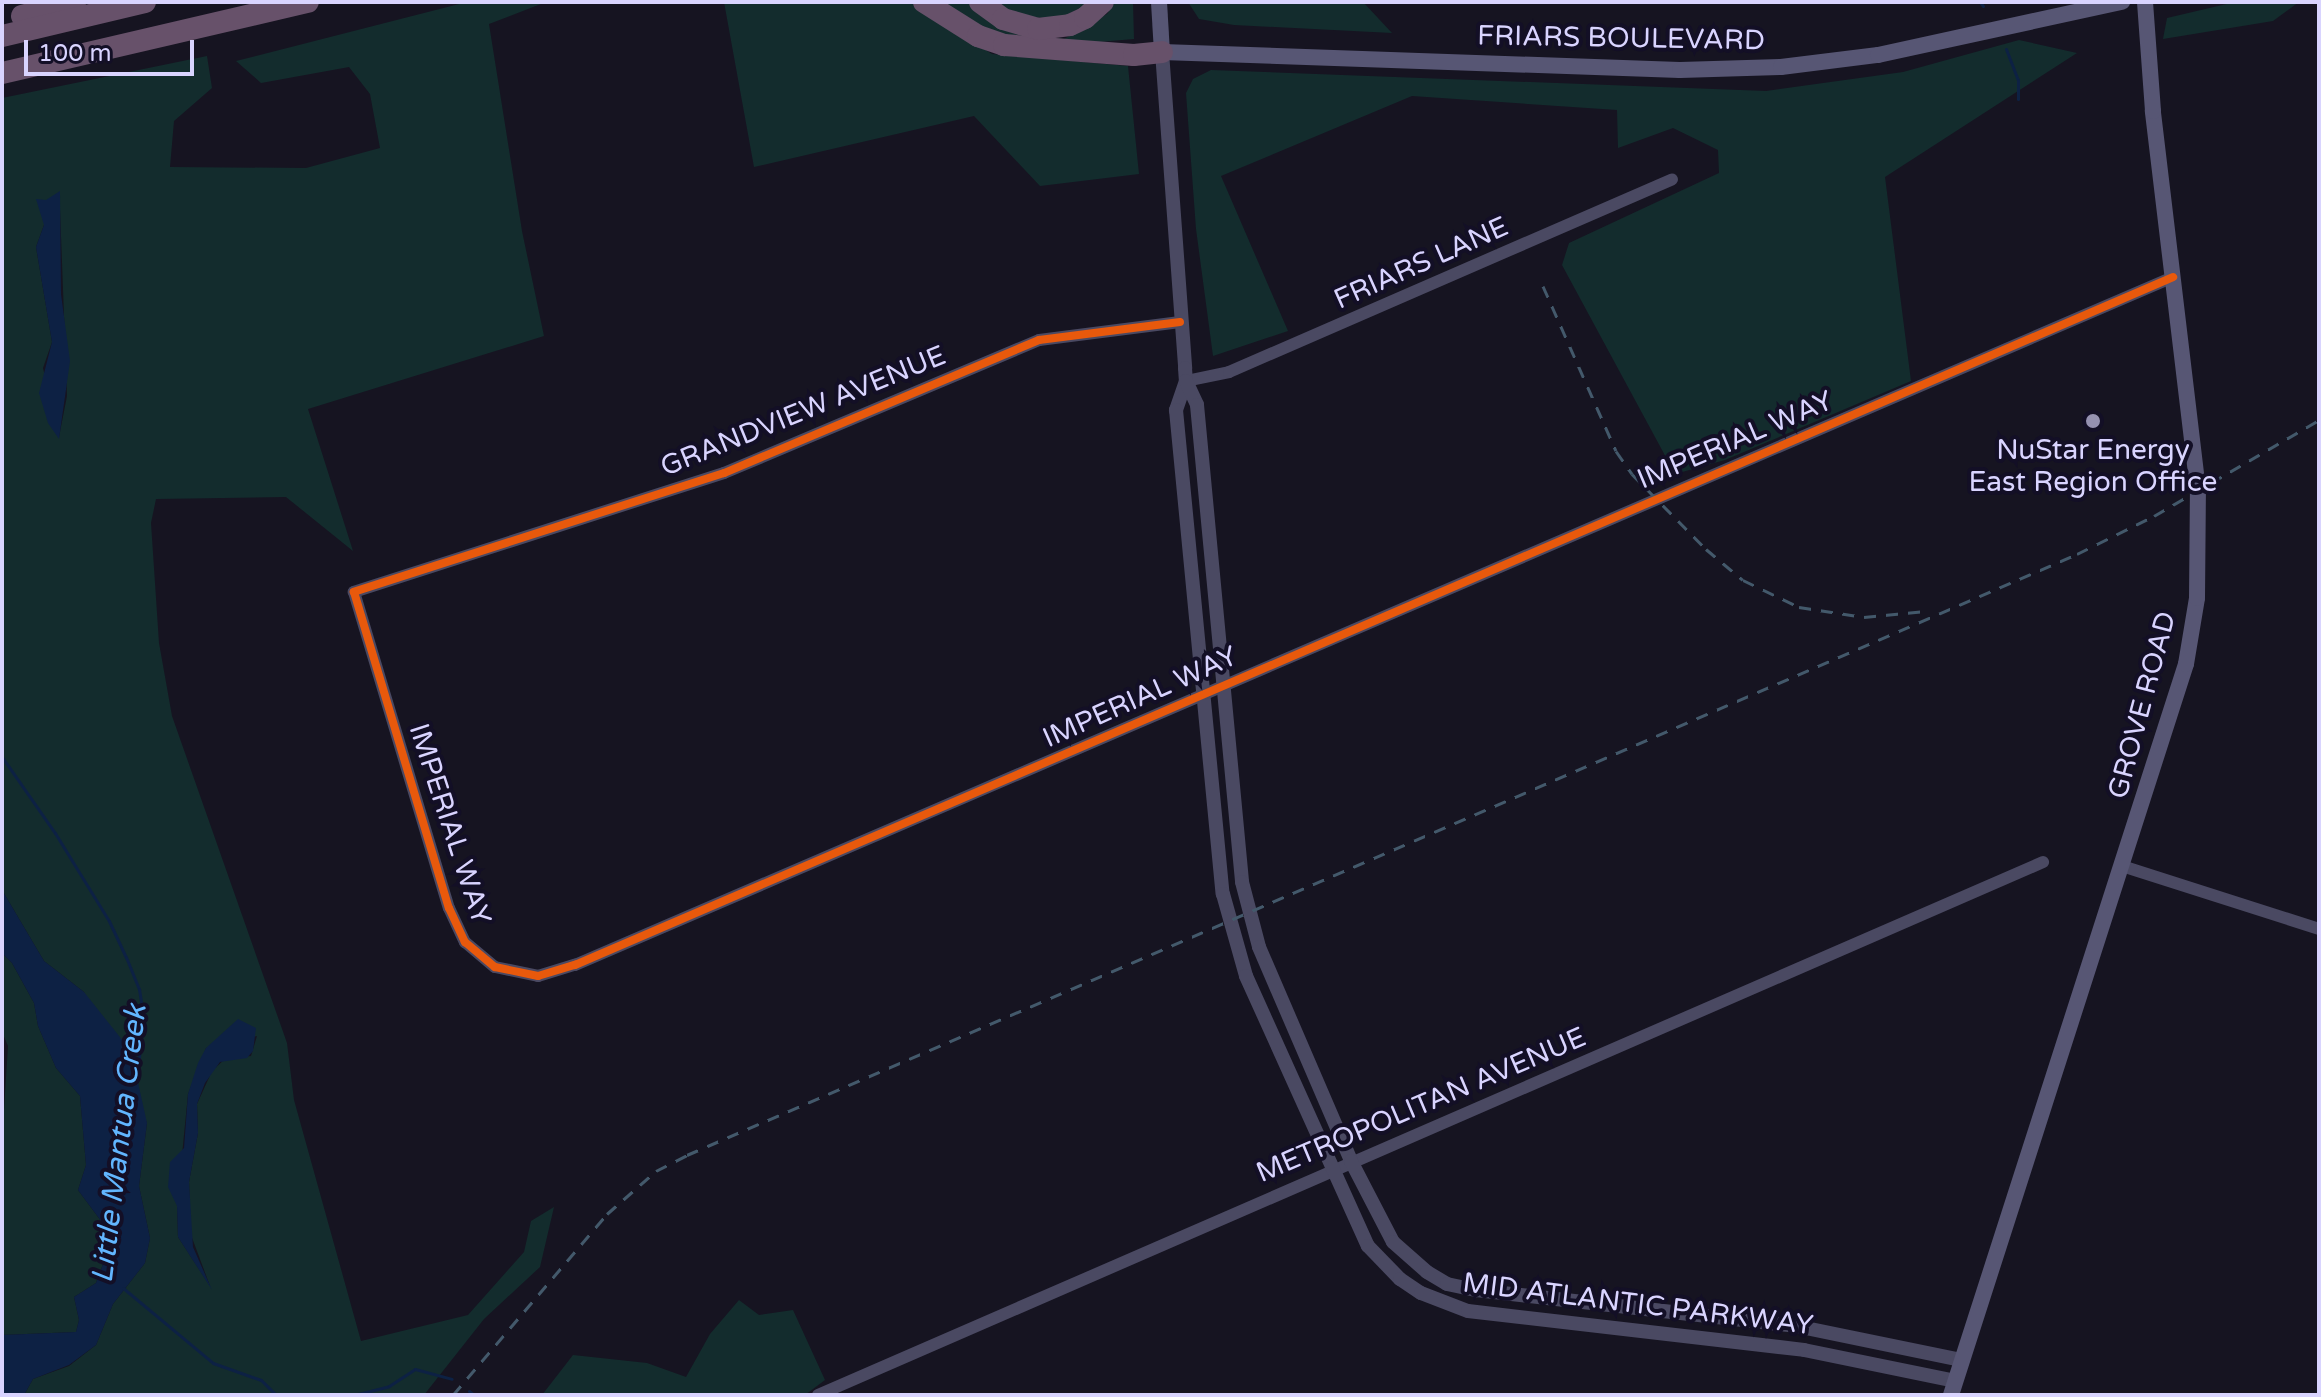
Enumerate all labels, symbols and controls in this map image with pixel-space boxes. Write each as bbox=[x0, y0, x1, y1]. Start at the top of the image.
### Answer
street label: FRIARS BOULEVARD bbox=[1477, 19, 1765, 57]
scale bar bbox=[28, 24, 198, 74]
text: 100 m bbox=[38, 39, 112, 68]
street label: FRIARS LANE bbox=[1329, 210, 1513, 316]
street label: GRANDVIEW AVENUE bbox=[656, 338, 950, 484]
street label: IMPERIAL WAY bbox=[1632, 384, 1838, 496]
marker: NuStar Energy East Region Office bbox=[2084, 412, 2102, 430]
place label: NuStar Energy East Region Office bbox=[1969, 433, 2217, 499]
street label: GROVE ROAD bbox=[2101, 608, 2183, 802]
street label: IMPERIAL WAY bbox=[1038, 639, 1242, 755]
street label: IMPERIAL WAY bbox=[402, 719, 498, 929]
water label: Little Mantua Creek bbox=[85, 1003, 155, 1285]
street label: METROPOLITAN AVENUE bbox=[1251, 1020, 1591, 1190]
street label: MID ATLANTIC PARKWAY bbox=[1461, 1266, 1815, 1342]

